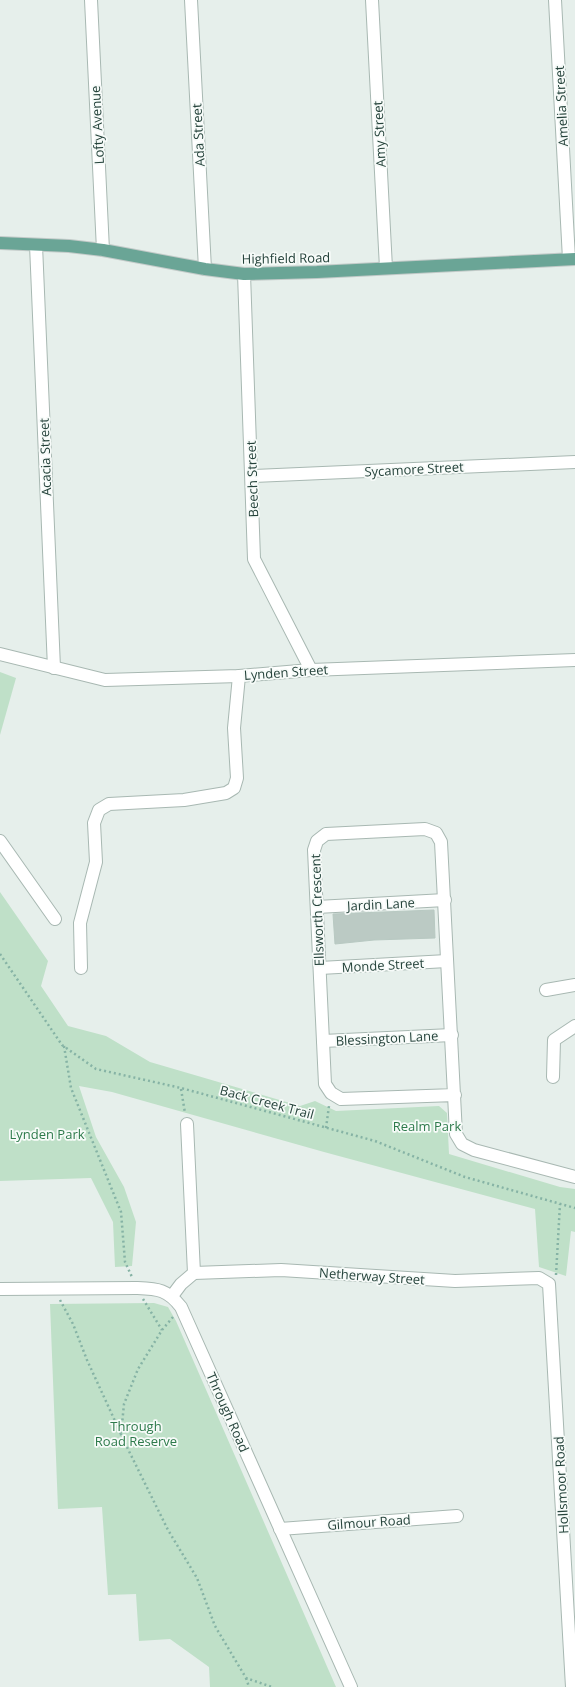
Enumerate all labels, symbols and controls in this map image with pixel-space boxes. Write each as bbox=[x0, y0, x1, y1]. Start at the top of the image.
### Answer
street label: Amelia Street bbox=[550, 65, 572, 147]
street label: Lofty Avenue bbox=[86, 85, 108, 165]
street label: Amy Street bbox=[368, 100, 390, 168]
street label: Ada Street bbox=[187, 103, 209, 167]
street label: Highfield Road bbox=[242, 248, 330, 268]
street label: Acacia Street bbox=[35, 417, 55, 496]
street label: Beech Street bbox=[242, 440, 262, 518]
street label: Sycamore Street bbox=[364, 457, 464, 481]
street label: Lynden Street bbox=[243, 660, 329, 684]
street label: Ellsworth Crescent bbox=[306, 853, 328, 966]
street label: Jardin Lane bbox=[345, 893, 415, 915]
street label: Monde Street bbox=[341, 954, 425, 976]
street label: Blessington Lane bbox=[335, 1026, 439, 1050]
street label: Back Creek Trail bbox=[218, 1081, 316, 1123]
park label: Realm Park bbox=[393, 1117, 461, 1135]
park label: Lynden Park bbox=[9, 1125, 85, 1143]
street label: Netherway Street bbox=[319, 1263, 426, 1289]
street label: Through Road bbox=[202, 1369, 254, 1455]
park label: Through Road Reserve bbox=[95, 1417, 177, 1450]
street label: Hollsmoor Road bbox=[549, 1436, 573, 1534]
street label: Gilmour Road bbox=[327, 1510, 411, 1534]

